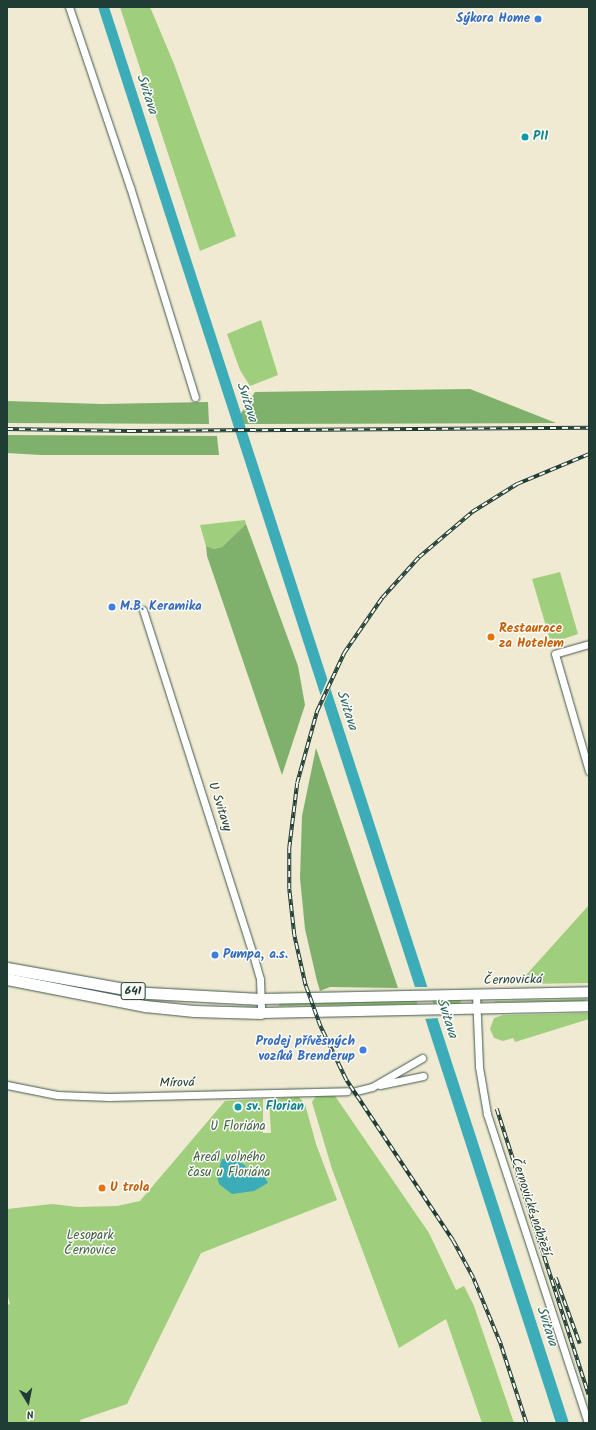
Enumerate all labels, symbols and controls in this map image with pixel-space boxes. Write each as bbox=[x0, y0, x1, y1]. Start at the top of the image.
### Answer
place label: Sýkora Home bbox=[456, 11, 530, 27]
marker: Sýkora Home bbox=[533, 14, 543, 24]
water label: Svitava bbox=[133, 72, 161, 116]
place label: PI1 bbox=[533, 129, 548, 145]
marker: PI1 bbox=[520, 132, 530, 142]
water label: Svitava bbox=[233, 380, 261, 424]
place label: M.B. Keramika bbox=[120, 599, 202, 615]
marker: M.B. Keramika bbox=[107, 602, 117, 612]
place label: Restaurace za Hotelem bbox=[499, 622, 564, 653]
marker: Restaurace za Hotelem bbox=[486, 632, 496, 642]
water label: Svitava bbox=[333, 688, 361, 732]
street label: U Svitavy bbox=[204, 780, 234, 834]
place label: Pumpa, a.s. bbox=[223, 947, 288, 963]
marker: Pumpa, a.s. bbox=[210, 950, 220, 960]
street label: Černovická bbox=[484, 973, 542, 989]
road number: 641 bbox=[120, 981, 146, 1001]
water label: Svitava bbox=[433, 996, 461, 1040]
place label: Prodej přívěsných vozíků Brenderup bbox=[256, 1035, 355, 1066]
marker: Prodej přívěsných vozíků Brenderup bbox=[358, 1045, 368, 1055]
street label: Mírová bbox=[159, 1076, 195, 1092]
place label: sv. Florian bbox=[246, 1099, 304, 1115]
marker: sv. Florian bbox=[233, 1102, 243, 1112]
park label: U Floriána bbox=[210, 1119, 266, 1135]
park label: Areál volného času u Floriána bbox=[188, 1151, 270, 1182]
street label: Černovické nábřeží bbox=[507, 1156, 553, 1258]
place label: U trola bbox=[110, 1180, 149, 1196]
marker: U trola bbox=[97, 1183, 107, 1193]
park label: Lesopark Černovice bbox=[64, 1229, 116, 1260]
water label: Svitava bbox=[533, 1304, 561, 1348]
north arrow bbox=[8, 1382, 48, 1422]
text: N bbox=[25, 1404, 35, 1423]

